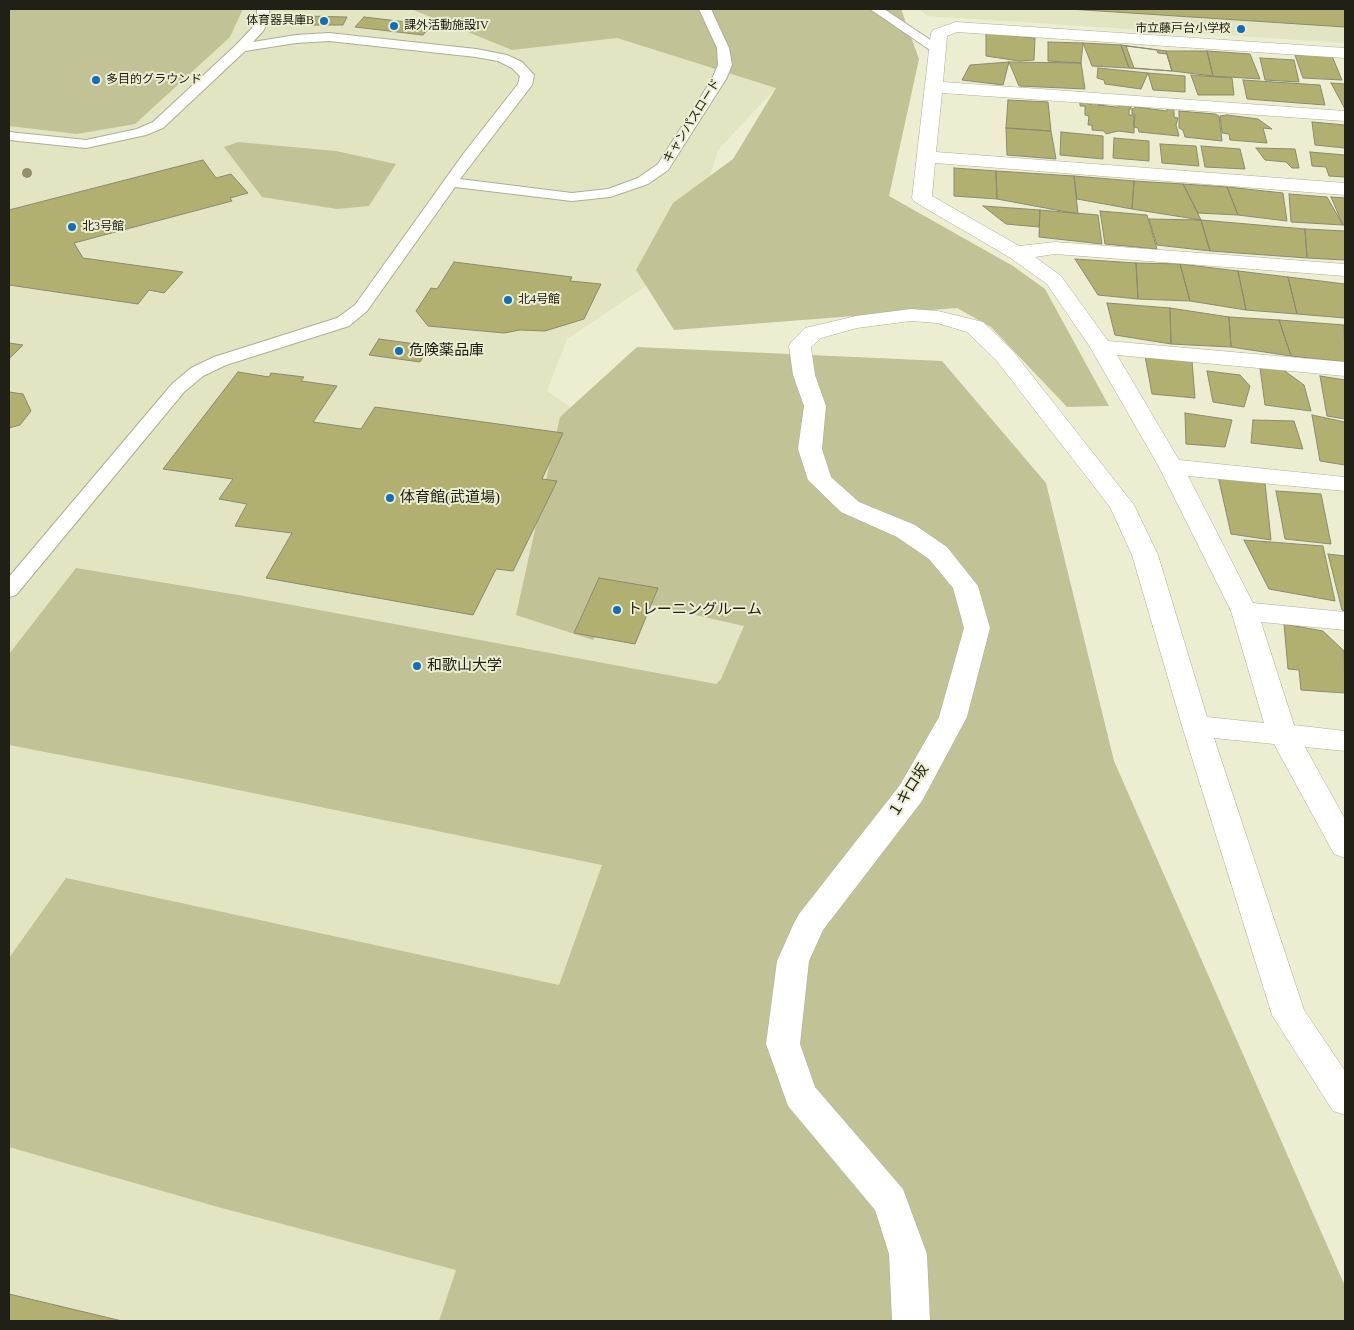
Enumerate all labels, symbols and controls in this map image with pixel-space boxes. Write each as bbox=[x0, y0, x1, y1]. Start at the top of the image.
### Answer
place label: 体育器具庫B bbox=[246, 14, 314, 28]
marker: 体育器具庫B bbox=[318, 15, 330, 27]
place label: 課外活動施設IV bbox=[404, 19, 489, 33]
marker: 課外活動施設IV bbox=[388, 20, 400, 32]
place label: 市立藤戸台小学校 bbox=[1135, 22, 1231, 36]
marker: 市立藤戸台小学校 bbox=[1235, 23, 1247, 35]
place label: 多目的グラウンド bbox=[106, 73, 202, 87]
marker: 多目的グラウンド bbox=[90, 74, 102, 86]
street label: キャンパスロード bbox=[660, 76, 724, 166]
place label: 北3号館 bbox=[82, 220, 124, 234]
marker: 北3号館 bbox=[66, 221, 78, 233]
place label: 北4号館 bbox=[518, 293, 560, 307]
marker: 北4号館 bbox=[502, 294, 514, 306]
place label: 危険薬品庫 bbox=[409, 342, 484, 360]
marker: 危険薬品庫 bbox=[393, 345, 405, 357]
place label: 体育館(武道場) bbox=[400, 489, 500, 507]
marker: 体育館(武道場) bbox=[384, 492, 396, 504]
place label: トレーニングルーム bbox=[627, 601, 762, 619]
marker: トレーニングルーム bbox=[611, 604, 623, 616]
place label: 和歌山大学 bbox=[427, 657, 502, 675]
marker: 和歌山大学 bbox=[411, 660, 423, 672]
street label: １キロ坂 bbox=[885, 761, 933, 821]

